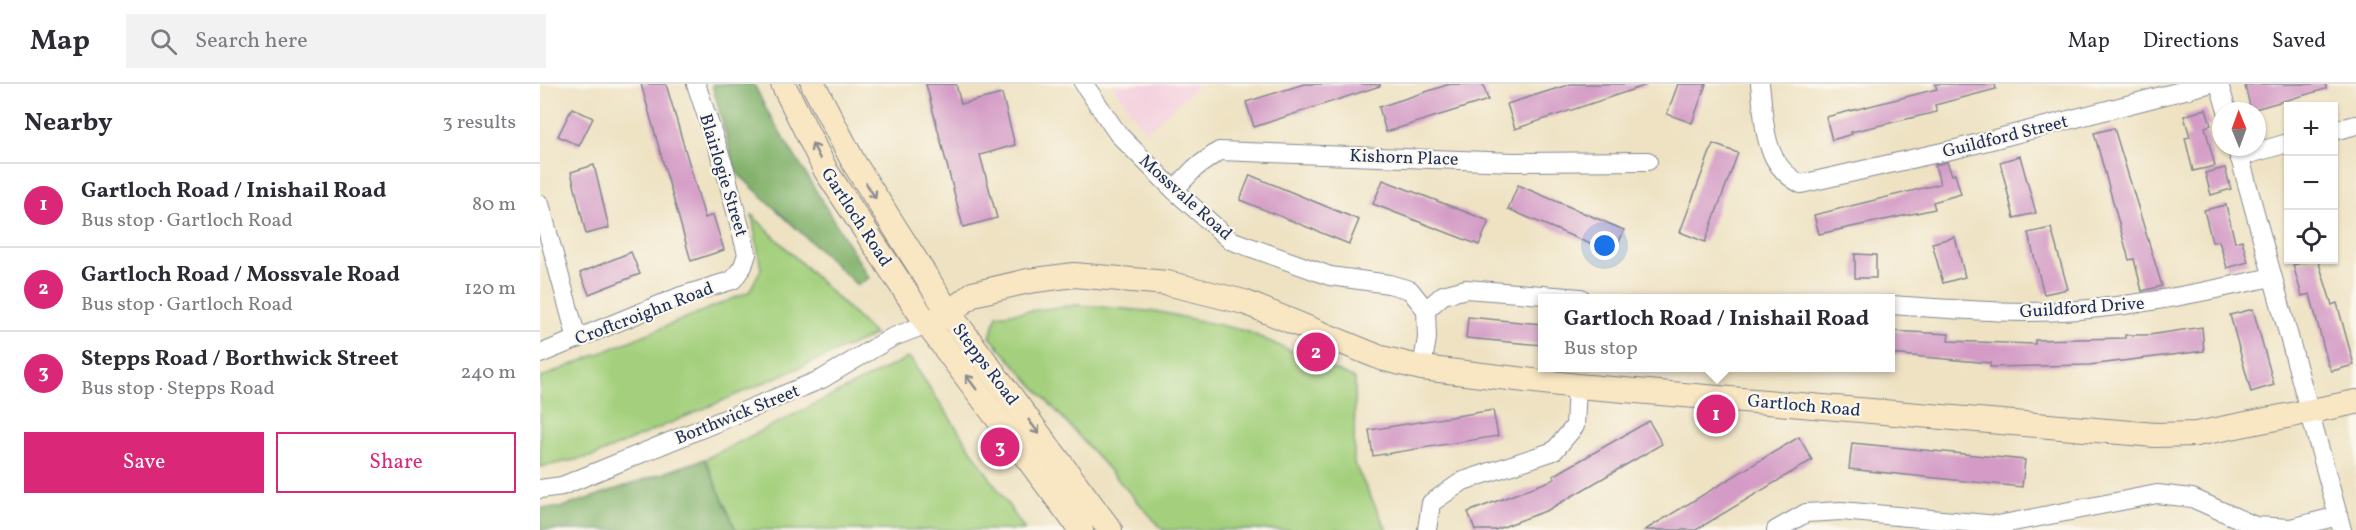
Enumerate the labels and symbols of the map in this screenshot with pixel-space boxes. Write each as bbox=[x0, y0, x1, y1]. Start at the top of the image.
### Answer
north arrow bbox=[2212, 102, 2266, 156]
street label: Guildford Street bbox=[1940, 110, 2071, 165]
street label: Blairlogie Street bbox=[692, 111, 753, 240]
one-way arrow bbox=[809, 142, 821, 160]
street label: Kishorn Place bbox=[1349, 144, 1459, 173]
street label: Mossvale Road bbox=[1133, 149, 1237, 247]
street label: Gartloch Road bbox=[814, 163, 897, 272]
one-way arrow bbox=[866, 182, 878, 199]
your location bbox=[1590, 231, 1619, 260]
street label: Croftcroighn Road bbox=[572, 276, 717, 352]
street label: Guildford Drive bbox=[2019, 292, 2145, 325]
street label: Stepps Road bbox=[946, 319, 1024, 411]
pin: 2 bbox=[1296, 330, 1336, 374]
one-way arrow bbox=[965, 374, 978, 390]
street label: Borthwick Street bbox=[672, 379, 804, 452]
street label: Gartloch Road bbox=[1746, 389, 1862, 424]
pin: 1 bbox=[1696, 392, 1736, 436]
one-way arrow bbox=[1027, 419, 1040, 435]
pin: 3 bbox=[980, 424, 1020, 470]

